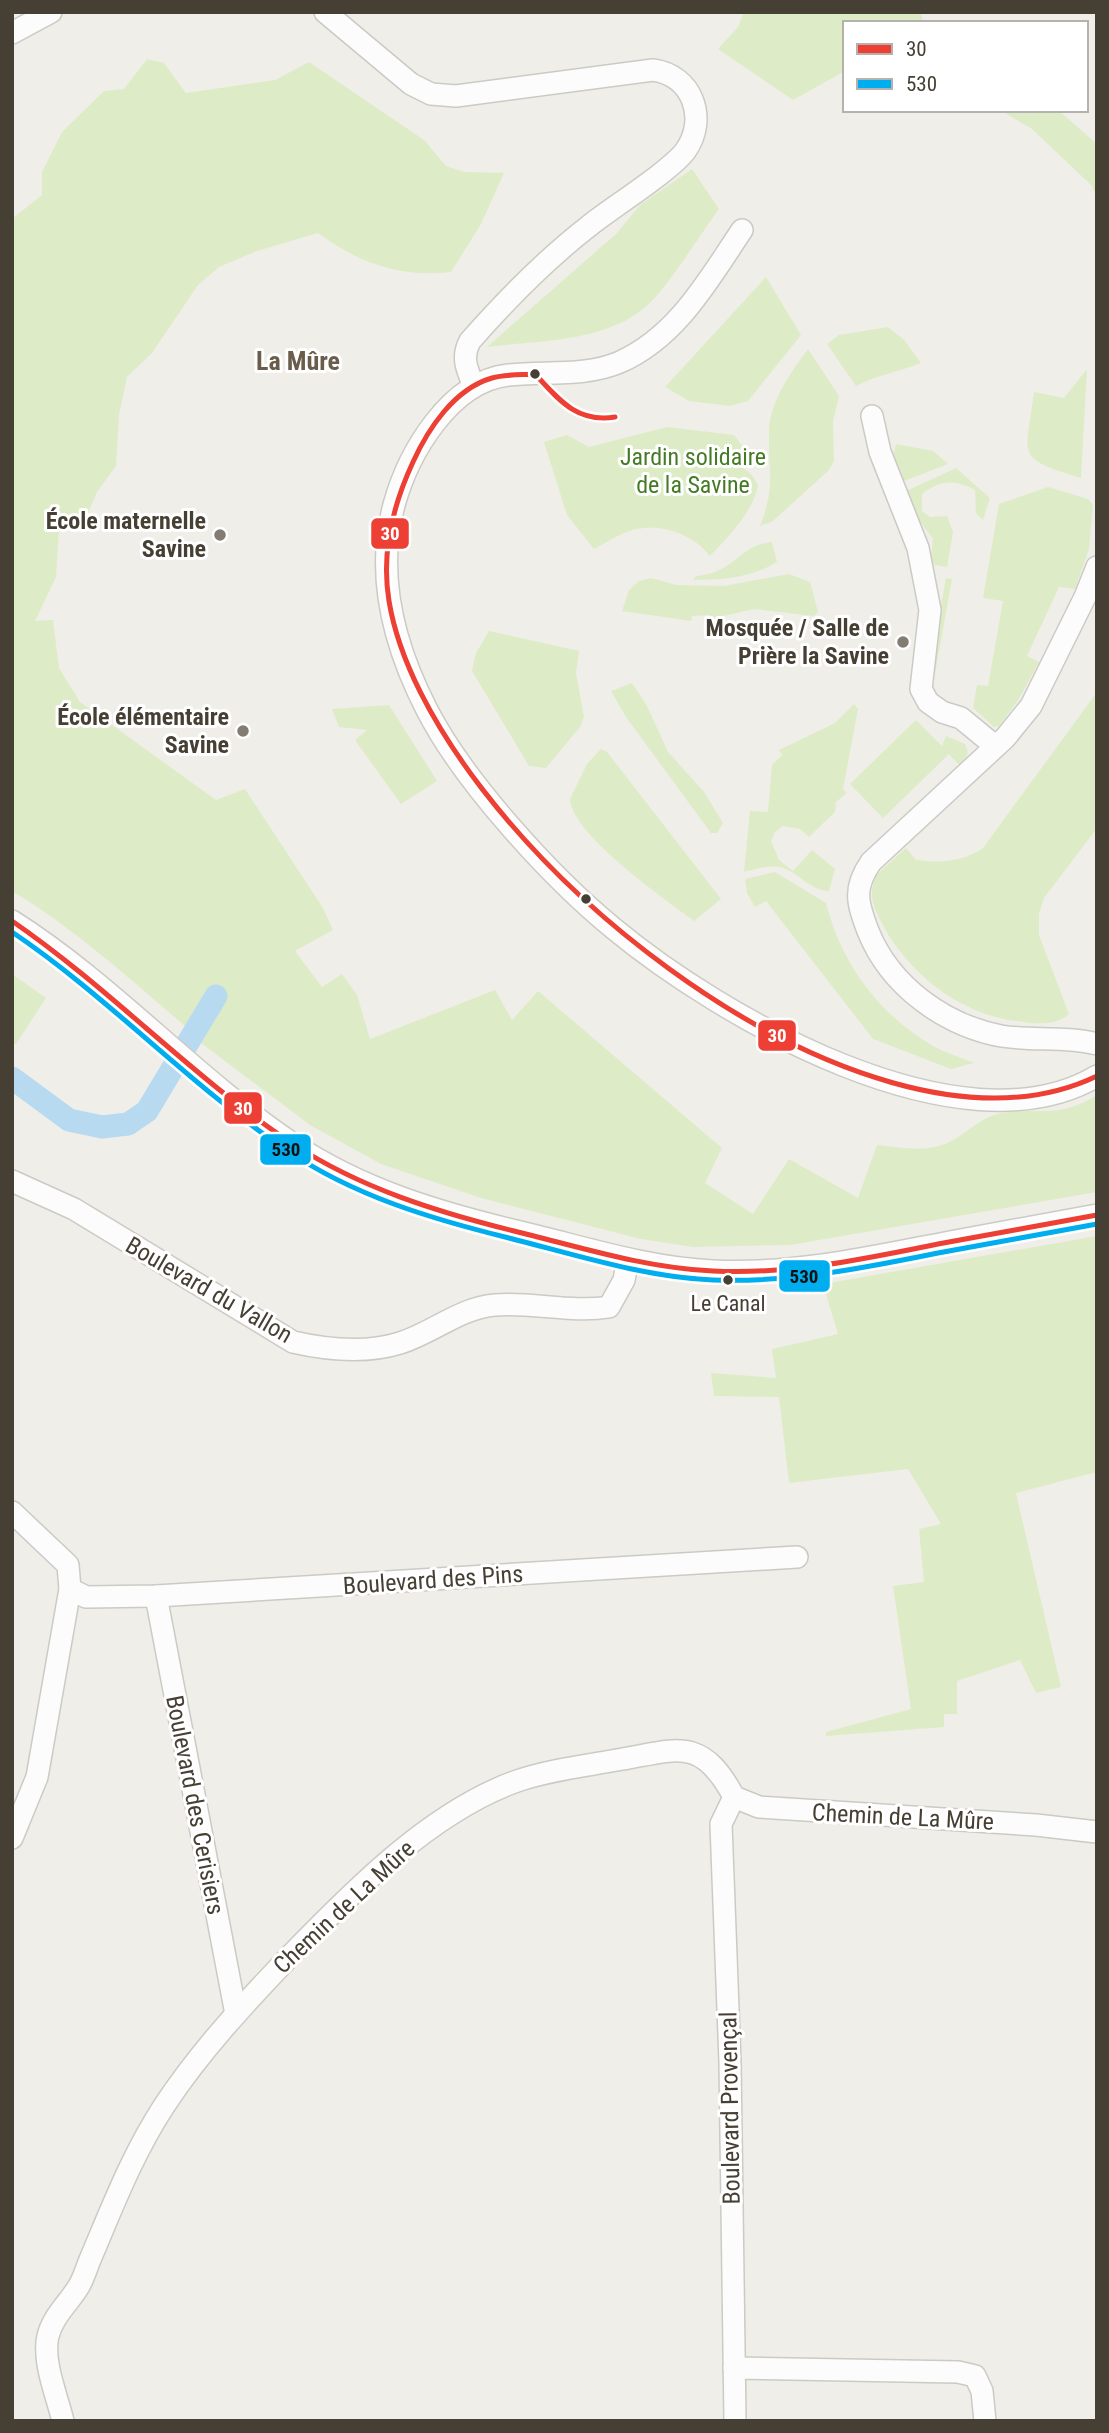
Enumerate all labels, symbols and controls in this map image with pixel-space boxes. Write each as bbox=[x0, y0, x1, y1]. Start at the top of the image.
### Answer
legend bbox=[843, 21, 1088, 112]
text: 30 bbox=[906, 37, 927, 61]
text: 530 bbox=[906, 72, 937, 96]
district label: La Mûre bbox=[256, 346, 340, 376]
unlabelled marker bbox=[528, 367, 542, 381]
park label: Jardin solidaire de la Savine bbox=[620, 443, 766, 499]
place label: École maternelle Savine bbox=[46, 507, 206, 563]
line badge: 30 bbox=[370, 517, 410, 550]
text: 30 bbox=[380, 522, 400, 545]
marker: École maternelle Savine bbox=[212, 527, 228, 543]
place label: Mosquée / Salle de Prière la Savine bbox=[705, 614, 889, 670]
marker: Mosquée / Salle de Prière la Savine bbox=[895, 634, 911, 650]
place label: École élémentaire Savine bbox=[57, 703, 229, 759]
marker: École élémentaire Savine bbox=[235, 723, 251, 739]
unlabelled marker bbox=[579, 892, 593, 906]
line badge: 30 bbox=[757, 1019, 797, 1052]
text: 30 bbox=[767, 1024, 787, 1047]
line badge: 30 bbox=[223, 1091, 263, 1125]
text: 30 bbox=[233, 1097, 253, 1120]
line badge: 530 bbox=[259, 1133, 312, 1166]
text: 530 bbox=[272, 1138, 300, 1161]
street label: Boulevard du Vallon bbox=[121, 1231, 297, 1349]
line badge: 530 bbox=[778, 1259, 831, 1293]
text: 530 bbox=[790, 1265, 818, 1288]
marker: Le Canal bbox=[721, 1273, 735, 1287]
place label: Le Canal bbox=[690, 1291, 766, 1316]
street label: Boulevard des Pins bbox=[342, 1560, 524, 1600]
street label: Boulevard des Cerisiers bbox=[160, 1693, 230, 1917]
street label: Chemin de La Mûre bbox=[811, 1798, 995, 1836]
street label: Chemin de La Mûre bbox=[268, 1835, 420, 1979]
street label: Boulevard Provençal bbox=[714, 2011, 746, 2205]

